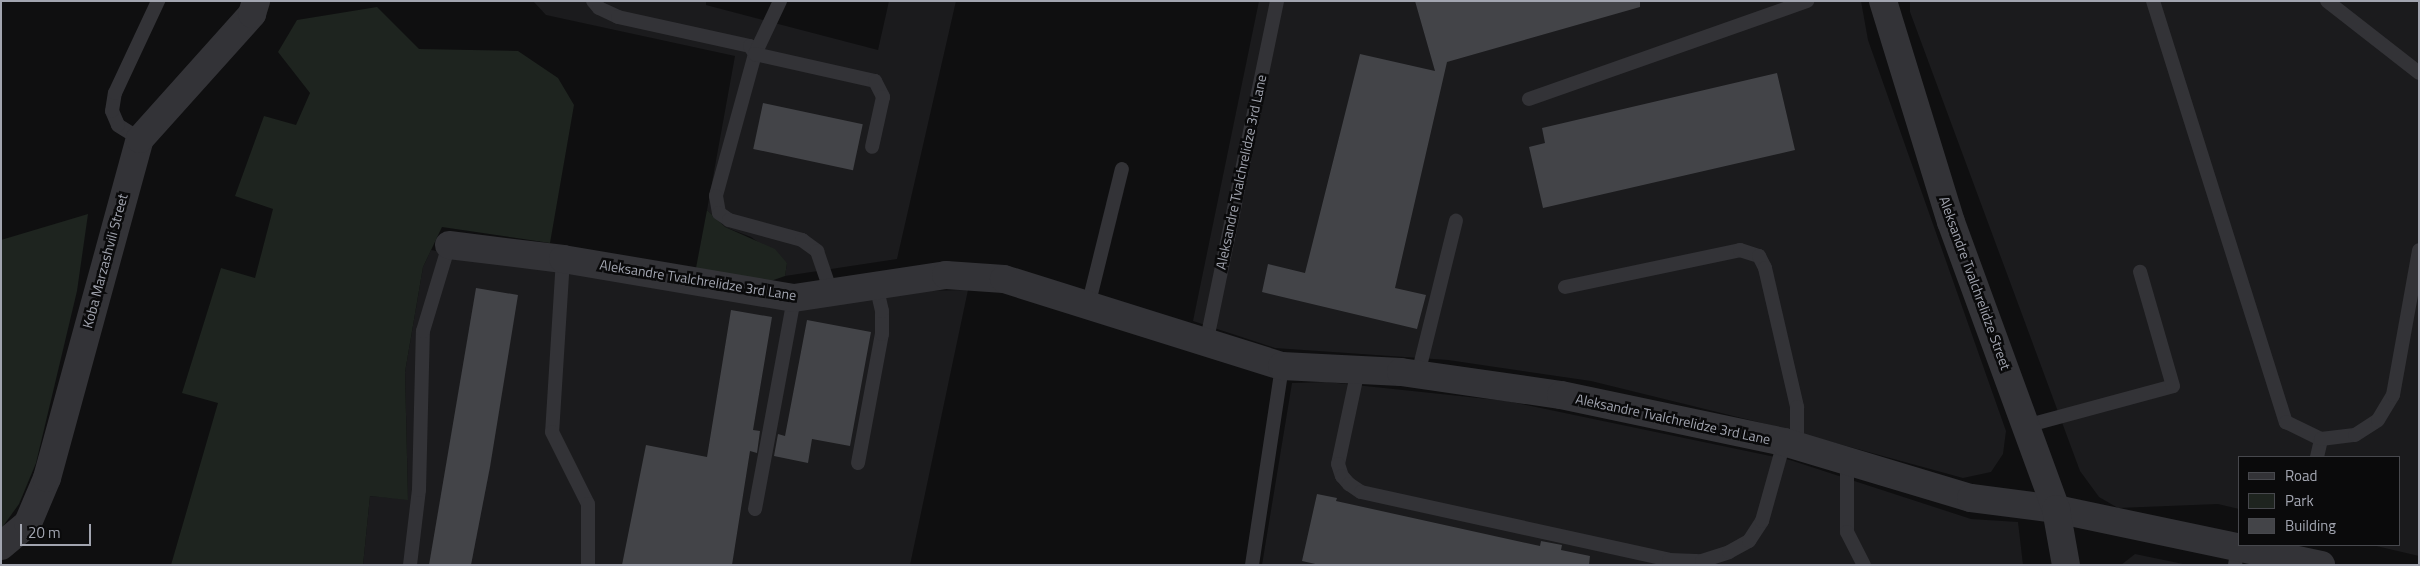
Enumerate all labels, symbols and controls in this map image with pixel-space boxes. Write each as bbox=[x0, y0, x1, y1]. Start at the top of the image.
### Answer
street label: Aleksandre Tvalchrelidze 3rd Lane bbox=[1212, 73, 1270, 271]
street label: Koba Marzashvili Street bbox=[79, 192, 131, 330]
street label: Aleksandre Tvalchrelidze Street bbox=[1936, 194, 2014, 372]
street label: Aleksandre Tvalchrelidze 3rd Lane bbox=[598, 256, 798, 304]
street label: Aleksandre Tvalchrelidze 3rd Lane bbox=[1574, 390, 1772, 448]
legend bbox=[2238, 456, 2400, 546]
text: Road bbox=[2285, 464, 2317, 487]
text: Park bbox=[2285, 489, 2314, 512]
scale bar bbox=[22, 514, 94, 546]
text: Building bbox=[2285, 514, 2336, 537]
text: 20 m bbox=[28, 521, 61, 544]

